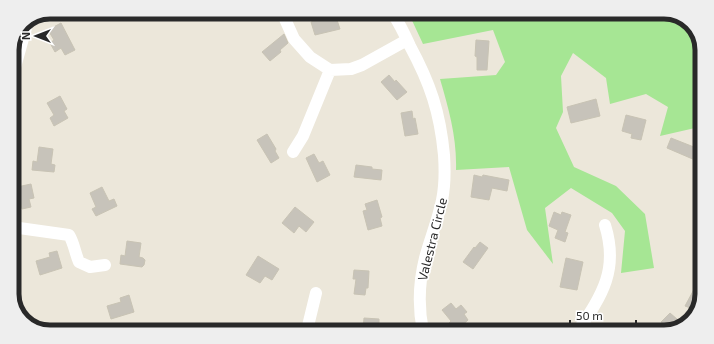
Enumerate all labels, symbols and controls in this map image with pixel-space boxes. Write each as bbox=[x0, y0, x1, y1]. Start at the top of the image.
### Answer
north arrow bbox=[16, 16, 56, 56]
text: N bbox=[19, 32, 32, 40]
street label: Valestra Circle bbox=[414, 196, 450, 282]
scale bar bbox=[570, 302, 636, 328]
text: 50 m bbox=[576, 308, 603, 322]

